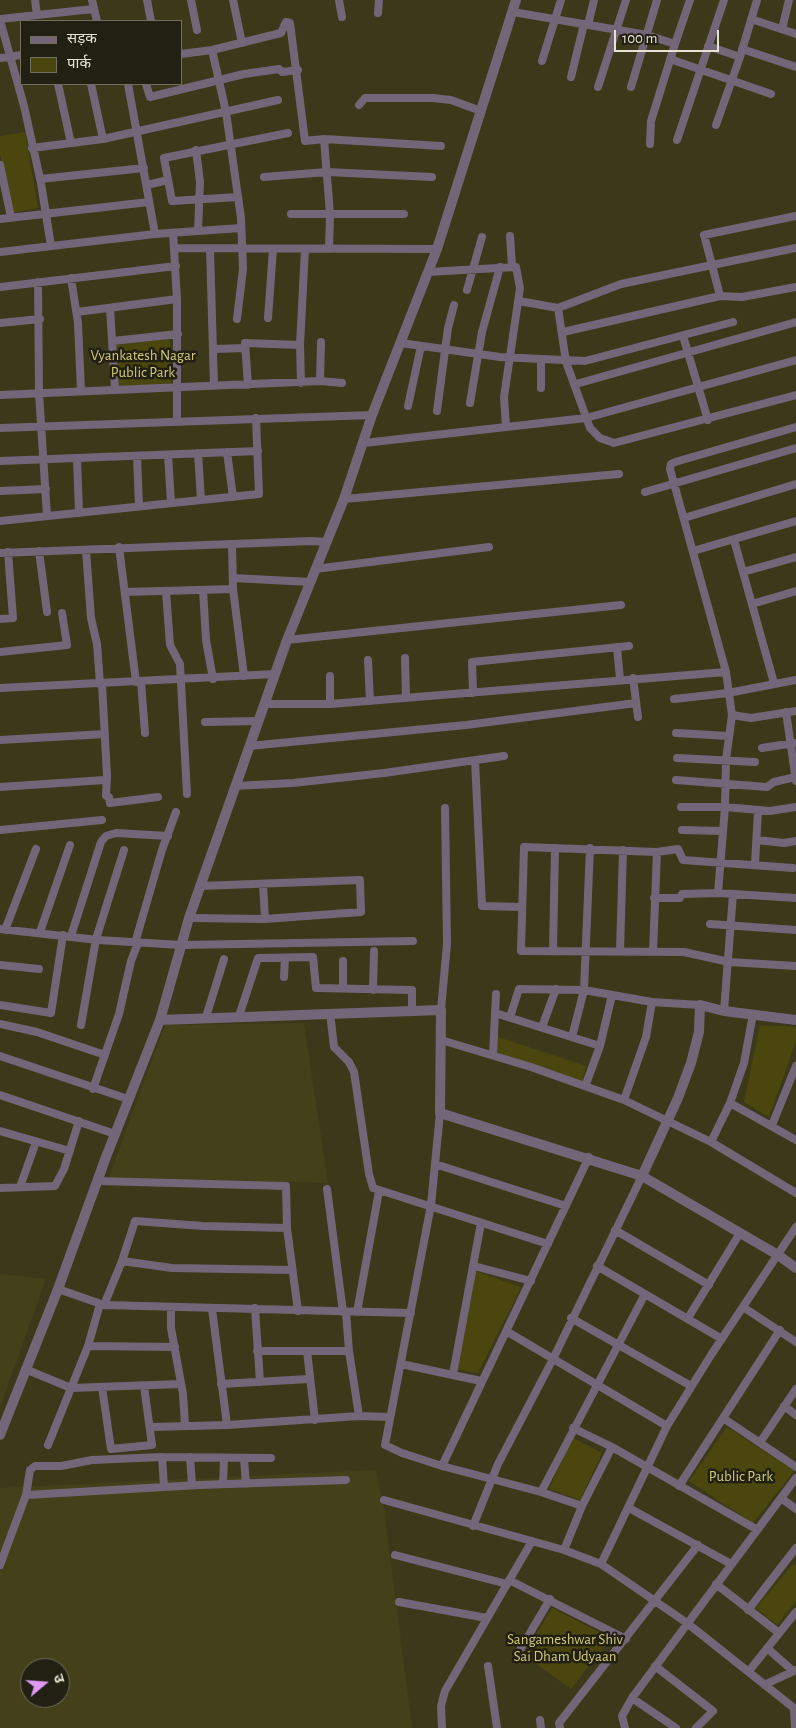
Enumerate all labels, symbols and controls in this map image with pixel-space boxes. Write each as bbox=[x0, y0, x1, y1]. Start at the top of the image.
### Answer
legend bbox=[20, 20, 182, 85]
scale bar bbox=[616, 20, 721, 52]
text: सड़क bbox=[67, 31, 97, 46]
text: 100 m bbox=[622, 31, 657, 46]
text: पार्क bbox=[67, 56, 91, 71]
park label: Vyankatesh Nagar Public Park bbox=[90, 346, 196, 381]
park label: Public Park bbox=[709, 1467, 773, 1485]
park label: Sangameshwar Shiv Sai Dham Udyaan bbox=[507, 1630, 623, 1665]
north arrow bbox=[20, 1658, 70, 1708]
text: उ bbox=[50, 1673, 66, 1685]

